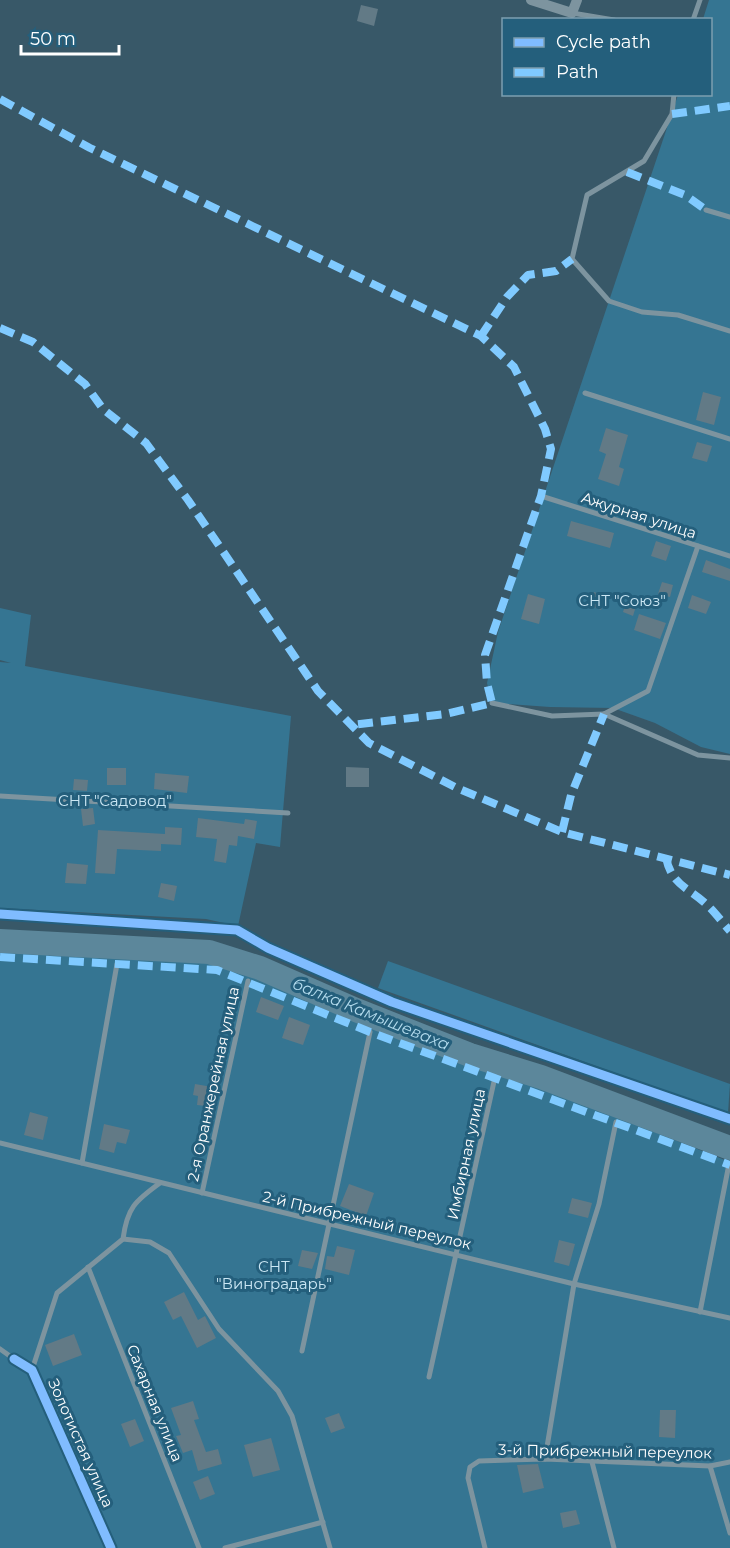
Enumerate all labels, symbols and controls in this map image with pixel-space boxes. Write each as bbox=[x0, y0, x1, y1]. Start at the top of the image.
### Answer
scale bar bbox=[21, 18, 118, 56]
legend bbox=[502, 18, 712, 96]
text: 50 m bbox=[30, 28, 76, 50]
text: Cycle path bbox=[556, 31, 651, 53]
text: Path bbox=[556, 61, 599, 83]
street label: Ажурная улица bbox=[579, 487, 699, 543]
park label: СНТ "Союз" bbox=[578, 591, 666, 610]
park label: СНТ "Садовод" bbox=[58, 791, 172, 810]
water label: балка Камышеваха bbox=[290, 974, 452, 1054]
street label: 2-я Оранжерейная улица bbox=[183, 985, 243, 1183]
street label: Имбирная улица bbox=[443, 1087, 489, 1221]
street label: 2-й Прибрежный переулок bbox=[261, 1187, 474, 1253]
park label: СНТ "Виноградарь" bbox=[216, 1257, 332, 1293]
street label: Сахарная улица bbox=[123, 1342, 187, 1464]
street label: Золотистая улица bbox=[44, 1376, 118, 1510]
street label: 3-й Прибрежный переулок bbox=[498, 1440, 712, 1462]

